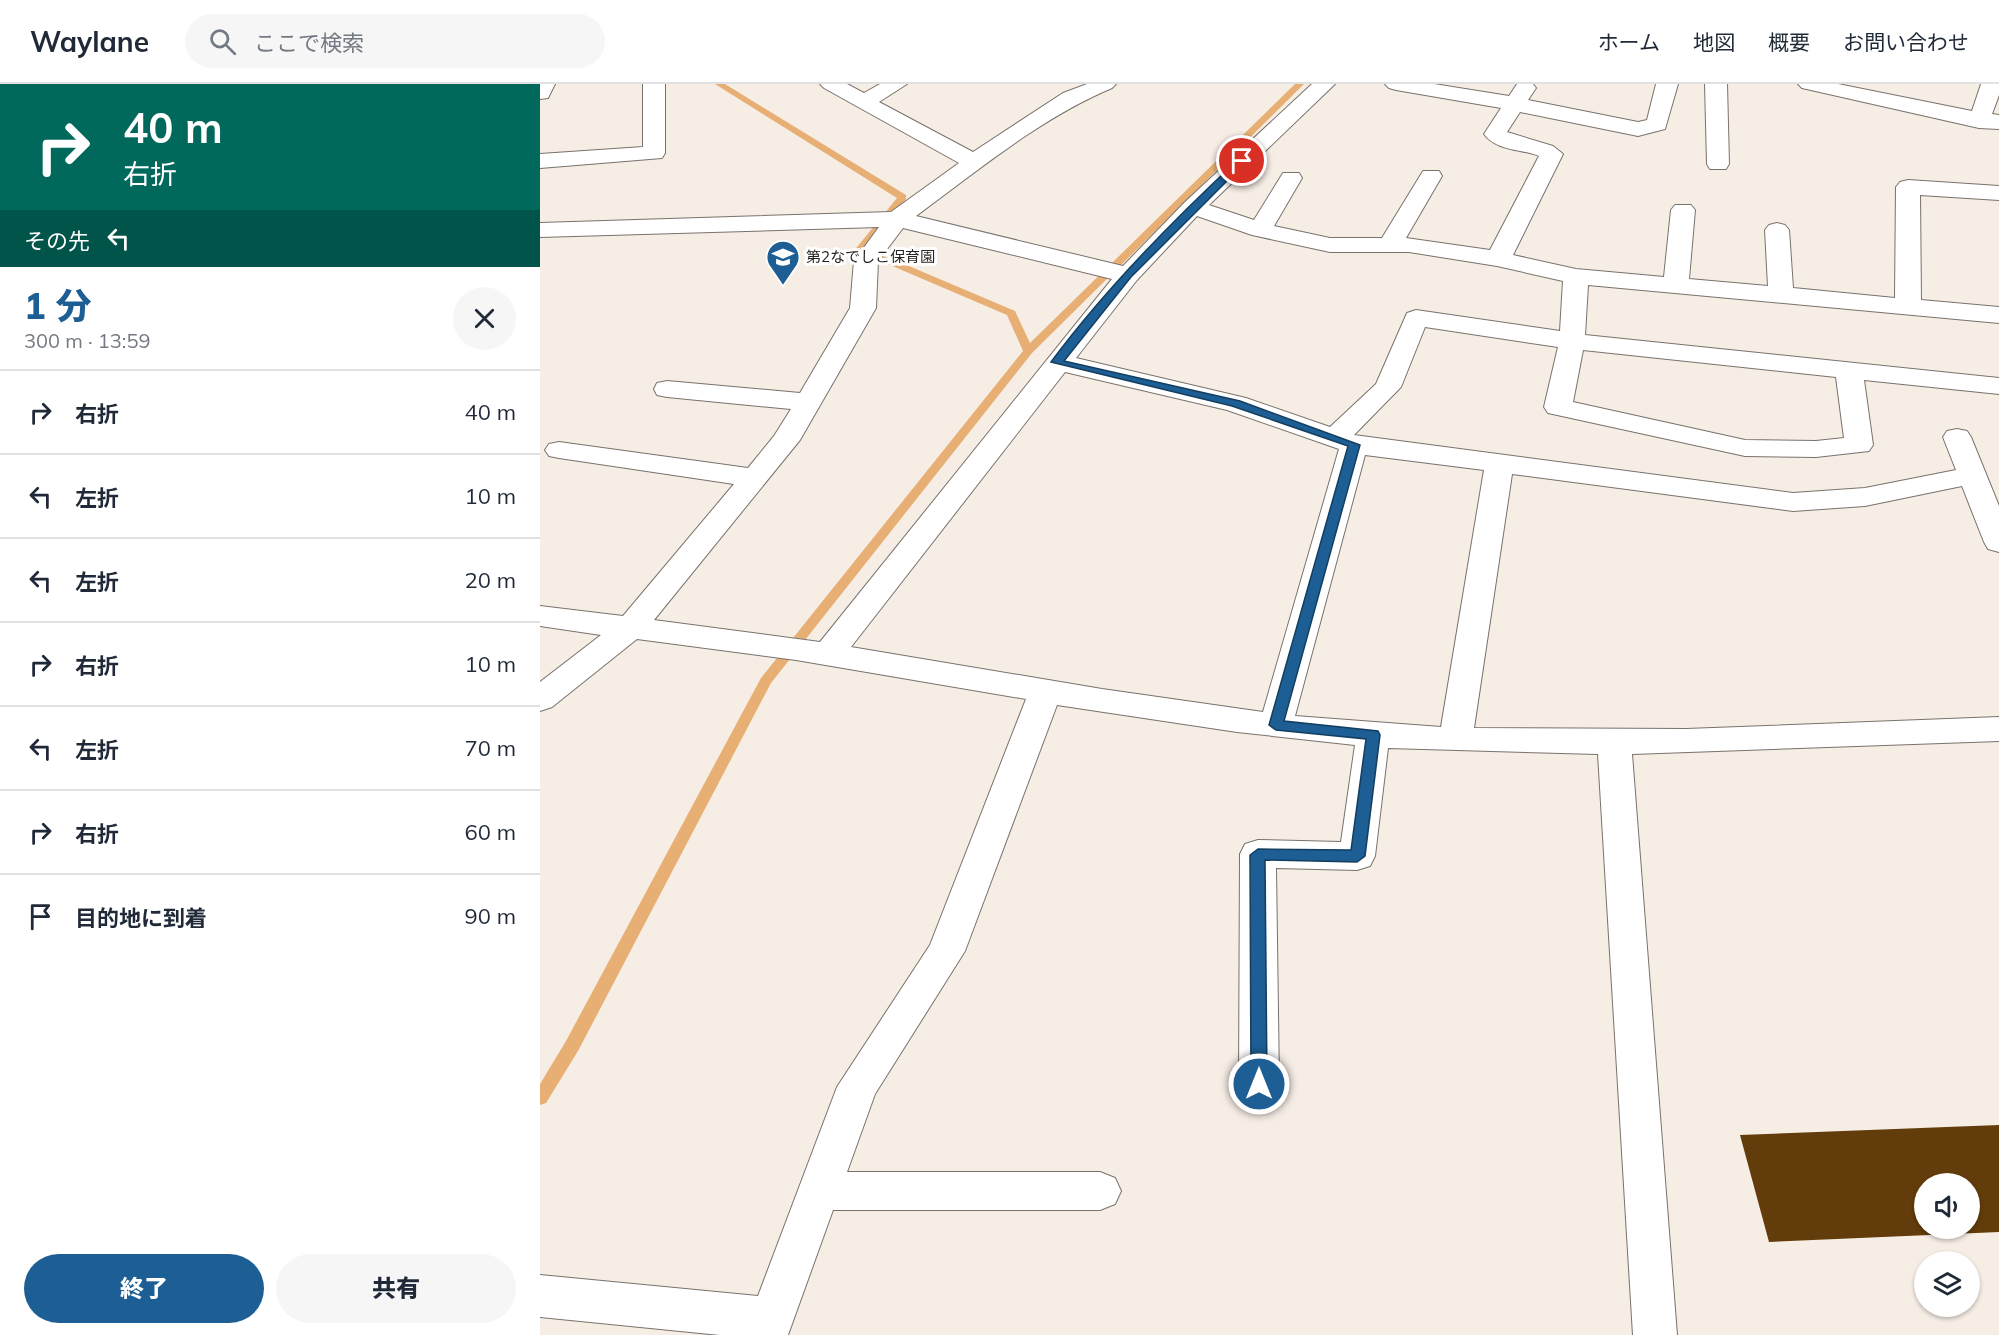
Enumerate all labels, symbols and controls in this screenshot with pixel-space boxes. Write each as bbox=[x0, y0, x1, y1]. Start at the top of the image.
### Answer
search box bbox=[185, 14, 605, 68]
text: Waylane bbox=[30, 24, 149, 59]
icon: search bbox=[206, 25, 239, 58]
text: ここで検索 bbox=[254, 29, 364, 57]
text: ホーム bbox=[1598, 29, 1660, 55]
text: 地図 bbox=[1693, 29, 1735, 55]
text: 概要 bbox=[1768, 29, 1810, 55]
text: お問い合わせ bbox=[1843, 29, 1969, 55]
text: 40 m bbox=[123, 101, 223, 154]
icon: right bbox=[24, 108, 102, 186]
pin bbox=[1216, 135, 1267, 186]
icon: arrive bbox=[1225, 144, 1258, 177]
text: 右折 bbox=[123, 157, 177, 191]
icon: left bbox=[102, 222, 135, 255]
text: その先 bbox=[24, 227, 90, 255]
school or university icon: 第2なでしこ保育園 bbox=[765, 239, 801, 286]
place label: 第2なでしこ保育園 bbox=[806, 247, 935, 266]
text: 1 分 bbox=[24, 283, 92, 328]
button: close bbox=[453, 287, 516, 350]
text: 300 m · 13:59 bbox=[24, 328, 150, 353]
icon: right bbox=[24, 396, 57, 429]
text: 40 m bbox=[465, 398, 516, 426]
text: 右折 bbox=[75, 400, 119, 428]
icon: left bbox=[24, 480, 57, 513]
text: 10 m bbox=[465, 482, 516, 510]
text: 左折 bbox=[75, 484, 119, 512]
icon: left bbox=[24, 564, 57, 597]
text: 20 m bbox=[465, 566, 516, 594]
text: 左折 bbox=[75, 568, 119, 596]
icon: right bbox=[24, 648, 57, 681]
text: 10 m bbox=[465, 650, 516, 678]
text: 右折 bbox=[75, 652, 119, 680]
icon: left bbox=[24, 732, 57, 765]
text: 70 m bbox=[465, 734, 516, 762]
text: 左折 bbox=[75, 736, 119, 764]
icon: right bbox=[24, 816, 57, 849]
text: 60 m bbox=[465, 818, 516, 846]
text: 右折 bbox=[75, 820, 119, 848]
icon: arrive bbox=[24, 900, 57, 933]
text: 90 m bbox=[465, 902, 516, 930]
text: 目的地に到着 bbox=[75, 904, 207, 932]
position arrow bbox=[1227, 1052, 1291, 1116]
map controls bbox=[1914, 1173, 1980, 1317]
button: sound bbox=[1914, 1173, 1980, 1239]
button: layers bbox=[1914, 1251, 1980, 1317]
button: 終了 bbox=[24, 1254, 264, 1323]
button: 共有 bbox=[276, 1254, 516, 1323]

